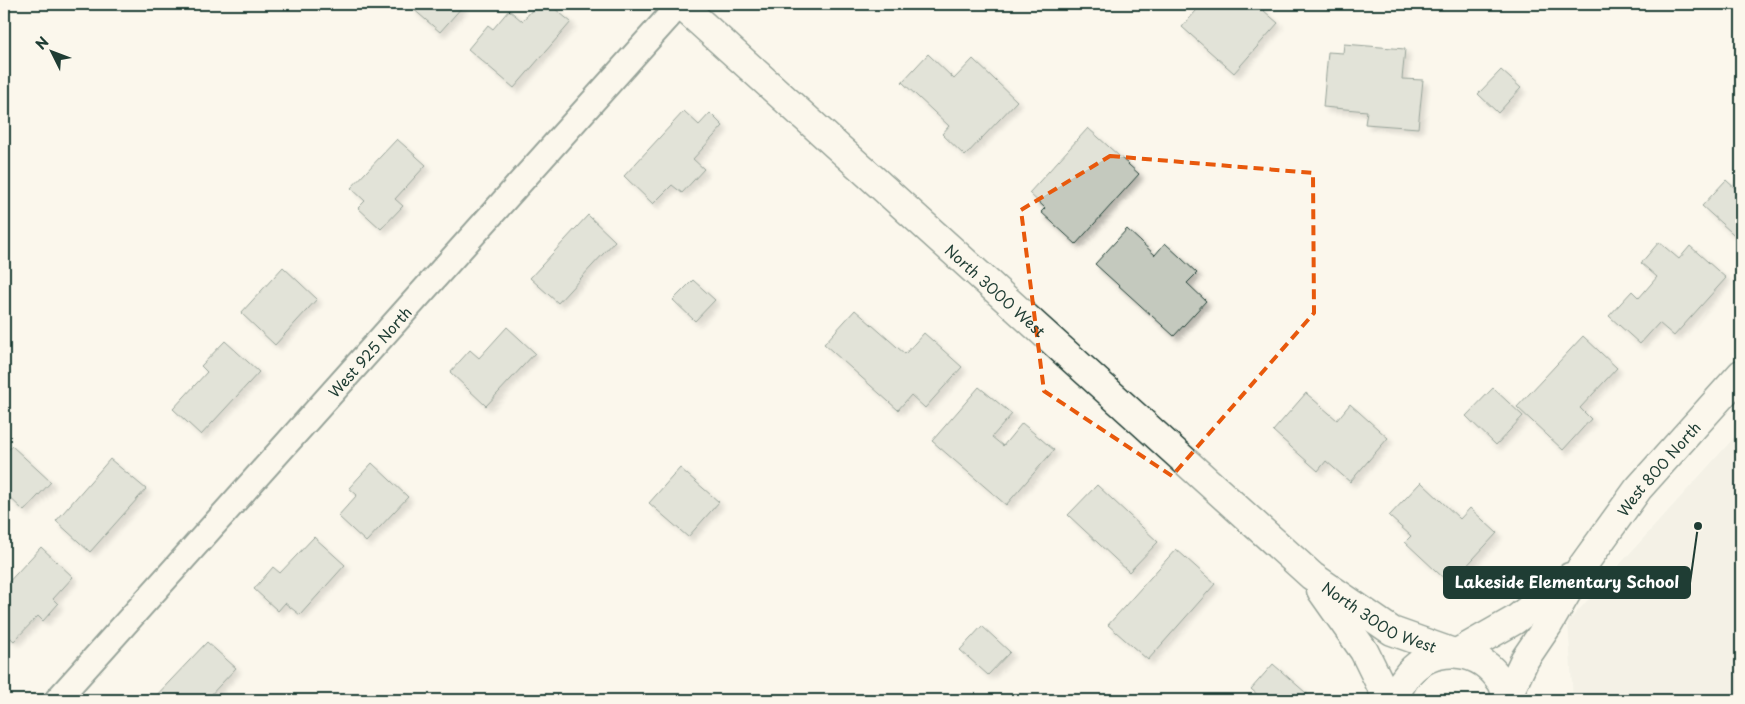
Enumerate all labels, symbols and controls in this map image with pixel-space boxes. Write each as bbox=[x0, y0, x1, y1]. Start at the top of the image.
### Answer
north arrow bbox=[28, 28, 78, 78]
text: N bbox=[30, 32, 53, 54]
street label: North 3000 West bbox=[940, 238, 1051, 342]
street label: West 925 North bbox=[322, 301, 416, 402]
street label: West 800 North bbox=[1611, 416, 1705, 521]
callout: Lakeside Elementary School bbox=[1444, 567, 1690, 598]
text: Lakeside Elementary School bbox=[1455, 569, 1679, 593]
street label: North 3000 West bbox=[1318, 575, 1440, 658]

